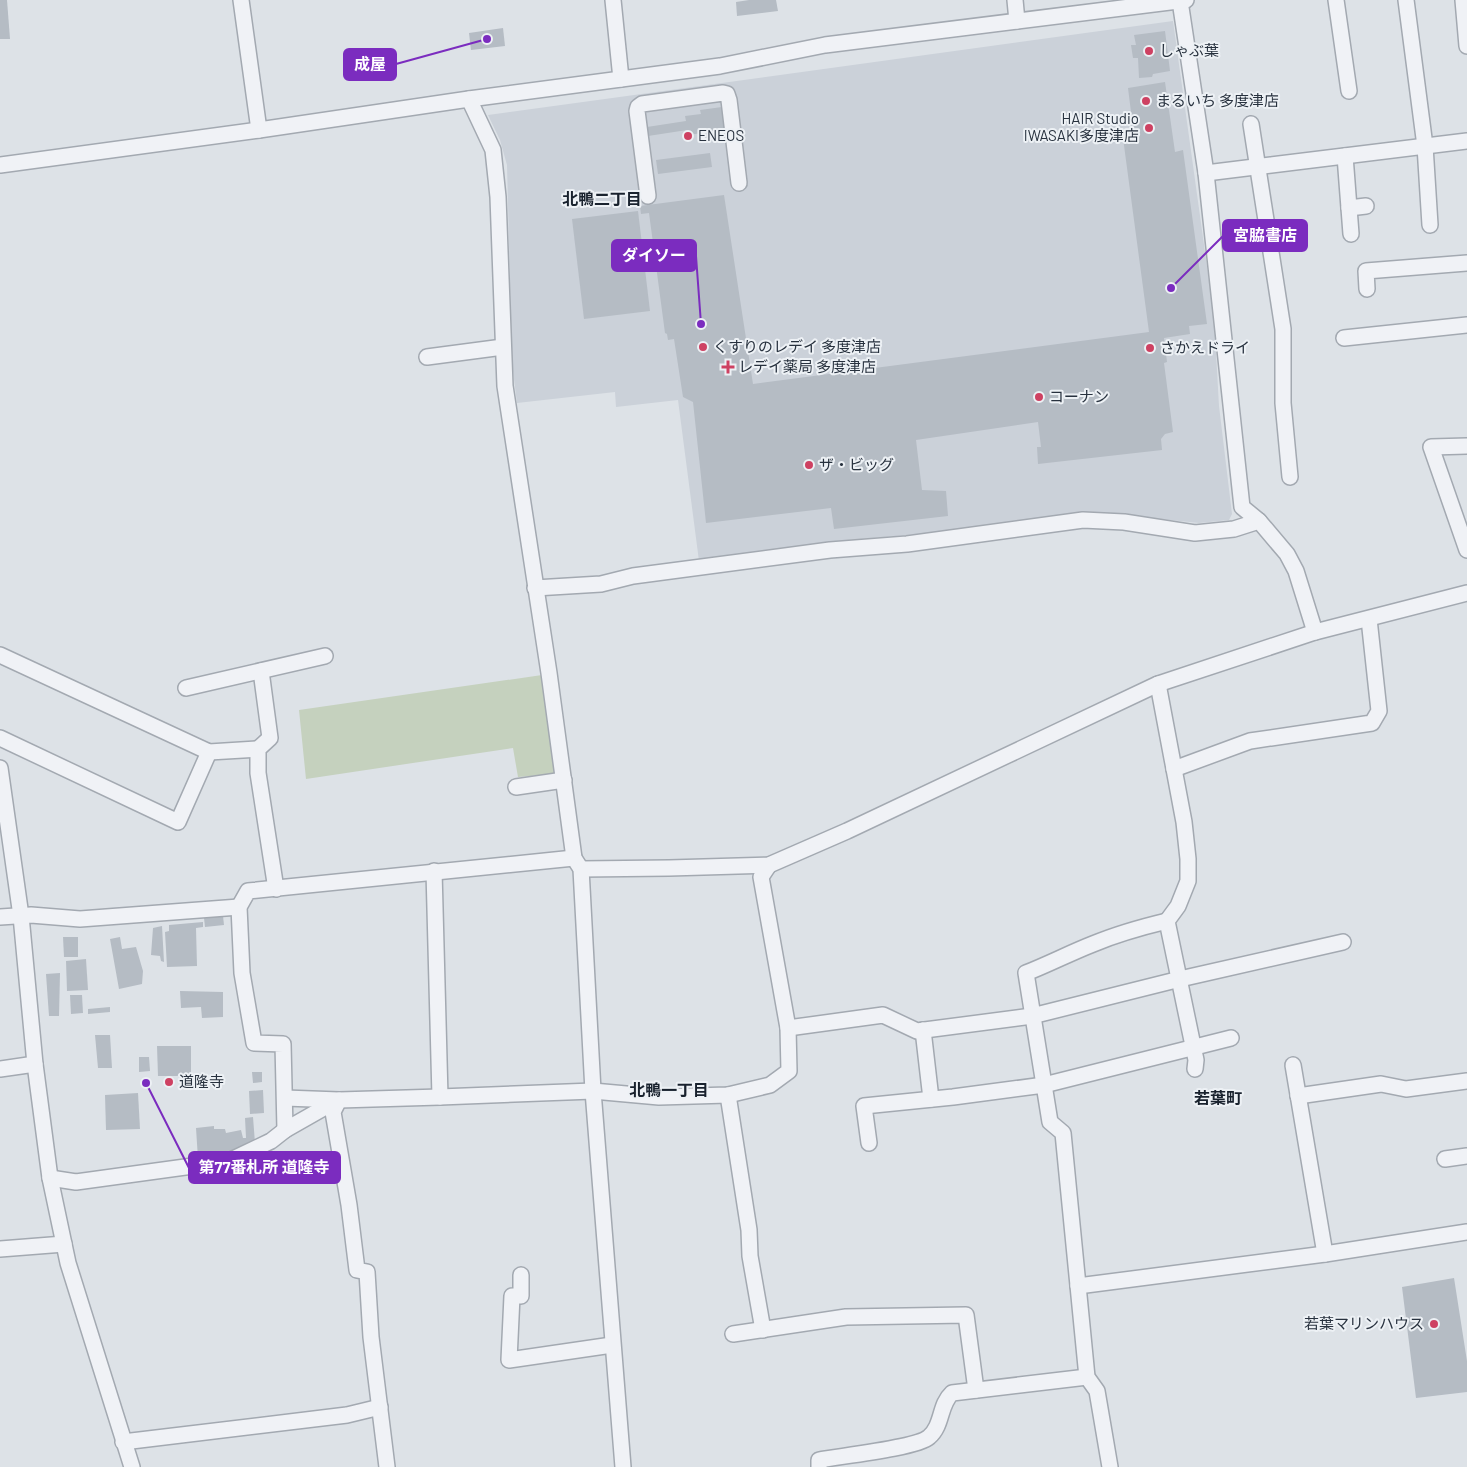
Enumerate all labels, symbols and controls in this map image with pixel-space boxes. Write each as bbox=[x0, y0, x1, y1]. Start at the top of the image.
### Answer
place label: しゃぶ葉 bbox=[1159, 41, 1219, 59]
marker: しゃぶ葉 bbox=[1143, 45, 1155, 57]
callout: 成屋 bbox=[344, 49, 396, 80]
text: 成屋 bbox=[354, 54, 386, 73]
place label: まるいち 多度津店 bbox=[1156, 91, 1279, 109]
marker: まるいち 多度津店 bbox=[1140, 95, 1152, 107]
place label: HAIR Studio IWASAKI多度津店 bbox=[1024, 109, 1139, 144]
marker: HAIR Studio IWASAKI多度津店 bbox=[1143, 122, 1155, 134]
place label: ENEOS bbox=[698, 126, 744, 144]
marker: ENEOS bbox=[682, 130, 694, 142]
district label: 北鴨二丁目 bbox=[562, 189, 642, 208]
callout: 宮脇書店 bbox=[1223, 220, 1307, 251]
text: 宮脇書店 bbox=[1233, 225, 1297, 244]
callout: ダイソー bbox=[612, 240, 696, 271]
text: ダイソー bbox=[622, 245, 686, 264]
place label: くすりのレデイ 多度津店 bbox=[713, 337, 881, 355]
place label: さかえドライ bbox=[1160, 338, 1250, 356]
marker: くすりのレデイ 多度津店 bbox=[697, 341, 709, 353]
marker: さかえドライ bbox=[1144, 342, 1156, 354]
place label: レデイ薬局 多度津店 bbox=[738, 357, 876, 375]
marker: レデイ薬局 多度津店 bbox=[722, 361, 734, 373]
place label: コーナン bbox=[1049, 387, 1109, 405]
marker: コーナン bbox=[1033, 391, 1045, 403]
place label: ザ・ビッグ bbox=[819, 455, 894, 473]
marker: ザ・ビッグ bbox=[803, 459, 815, 471]
place label: 道隆寺 bbox=[179, 1072, 224, 1090]
marker: 道隆寺 bbox=[163, 1076, 175, 1088]
district label: 北鴨一丁目 bbox=[629, 1080, 709, 1099]
district label: 若葉町 bbox=[1194, 1088, 1242, 1107]
callout: 第77番札所 道隆寺 bbox=[189, 1152, 340, 1183]
text: 第77番札所 道隆寺 bbox=[198, 1157, 330, 1176]
place label: 若葉マリンハウス bbox=[1304, 1314, 1424, 1332]
marker: 若葉マリンハウス bbox=[1428, 1318, 1440, 1330]

